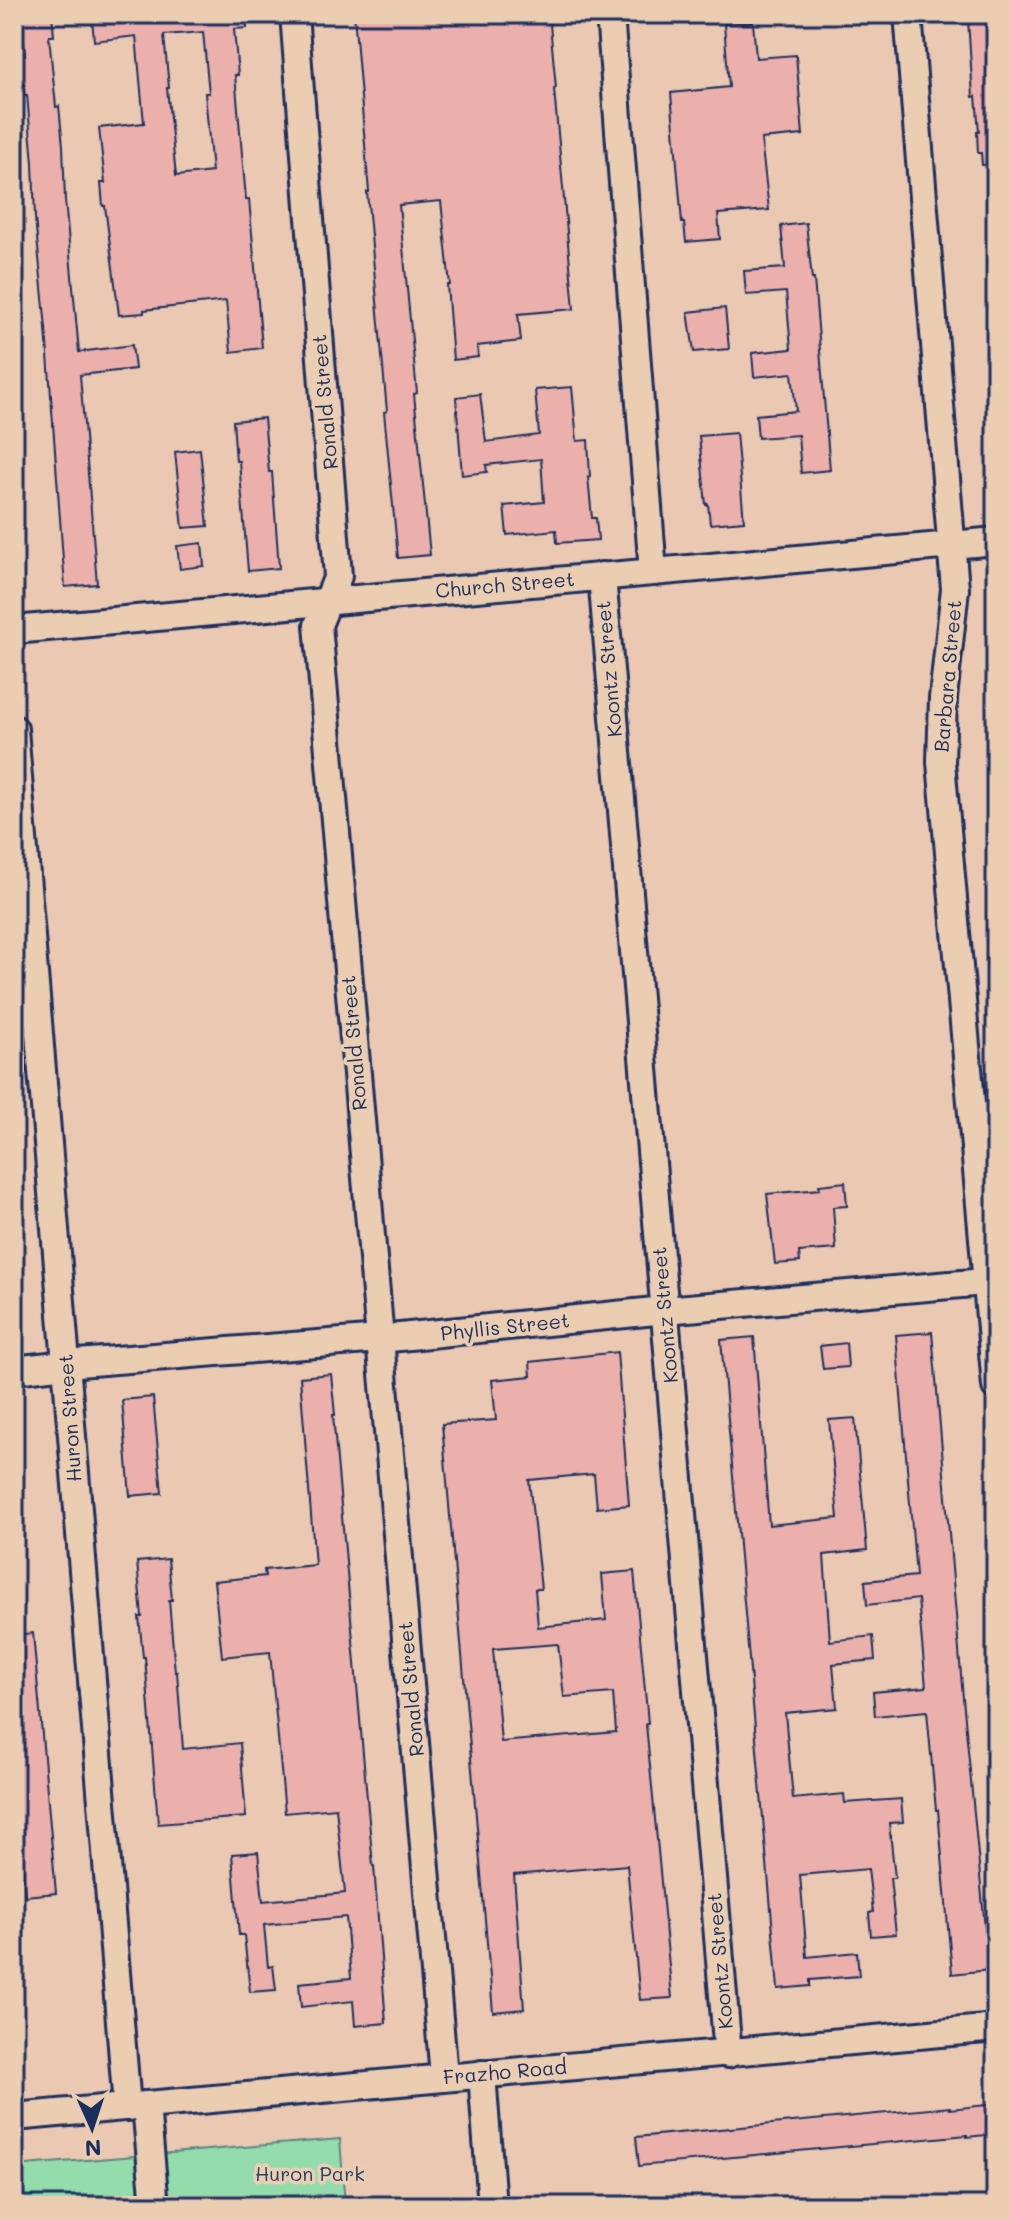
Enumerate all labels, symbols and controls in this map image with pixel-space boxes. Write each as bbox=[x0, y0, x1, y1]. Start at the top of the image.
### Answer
street label: Ronald Street bbox=[305, 333, 343, 471]
street label: Church Street bbox=[434, 565, 576, 603]
street label: Barbara Street bbox=[927, 599, 967, 753]
street label: Koontz Street bbox=[589, 600, 627, 738]
street label: Ronald Street bbox=[334, 974, 372, 1112]
street label: Koontz Street bbox=[645, 1246, 683, 1384]
street label: Phyllis Street bbox=[439, 1306, 571, 1346]
street label: Huron Street bbox=[52, 1353, 86, 1483]
street label: Ronald Street bbox=[391, 1620, 429, 1758]
street label: Koontz Street bbox=[700, 1892, 738, 2030]
street label: Frazho Road bbox=[442, 2053, 568, 2089]
north arrow bbox=[52, 2088, 132, 2168]
text: N bbox=[84, 2134, 102, 2163]
park label: Huron Park bbox=[255, 2160, 365, 2186]

